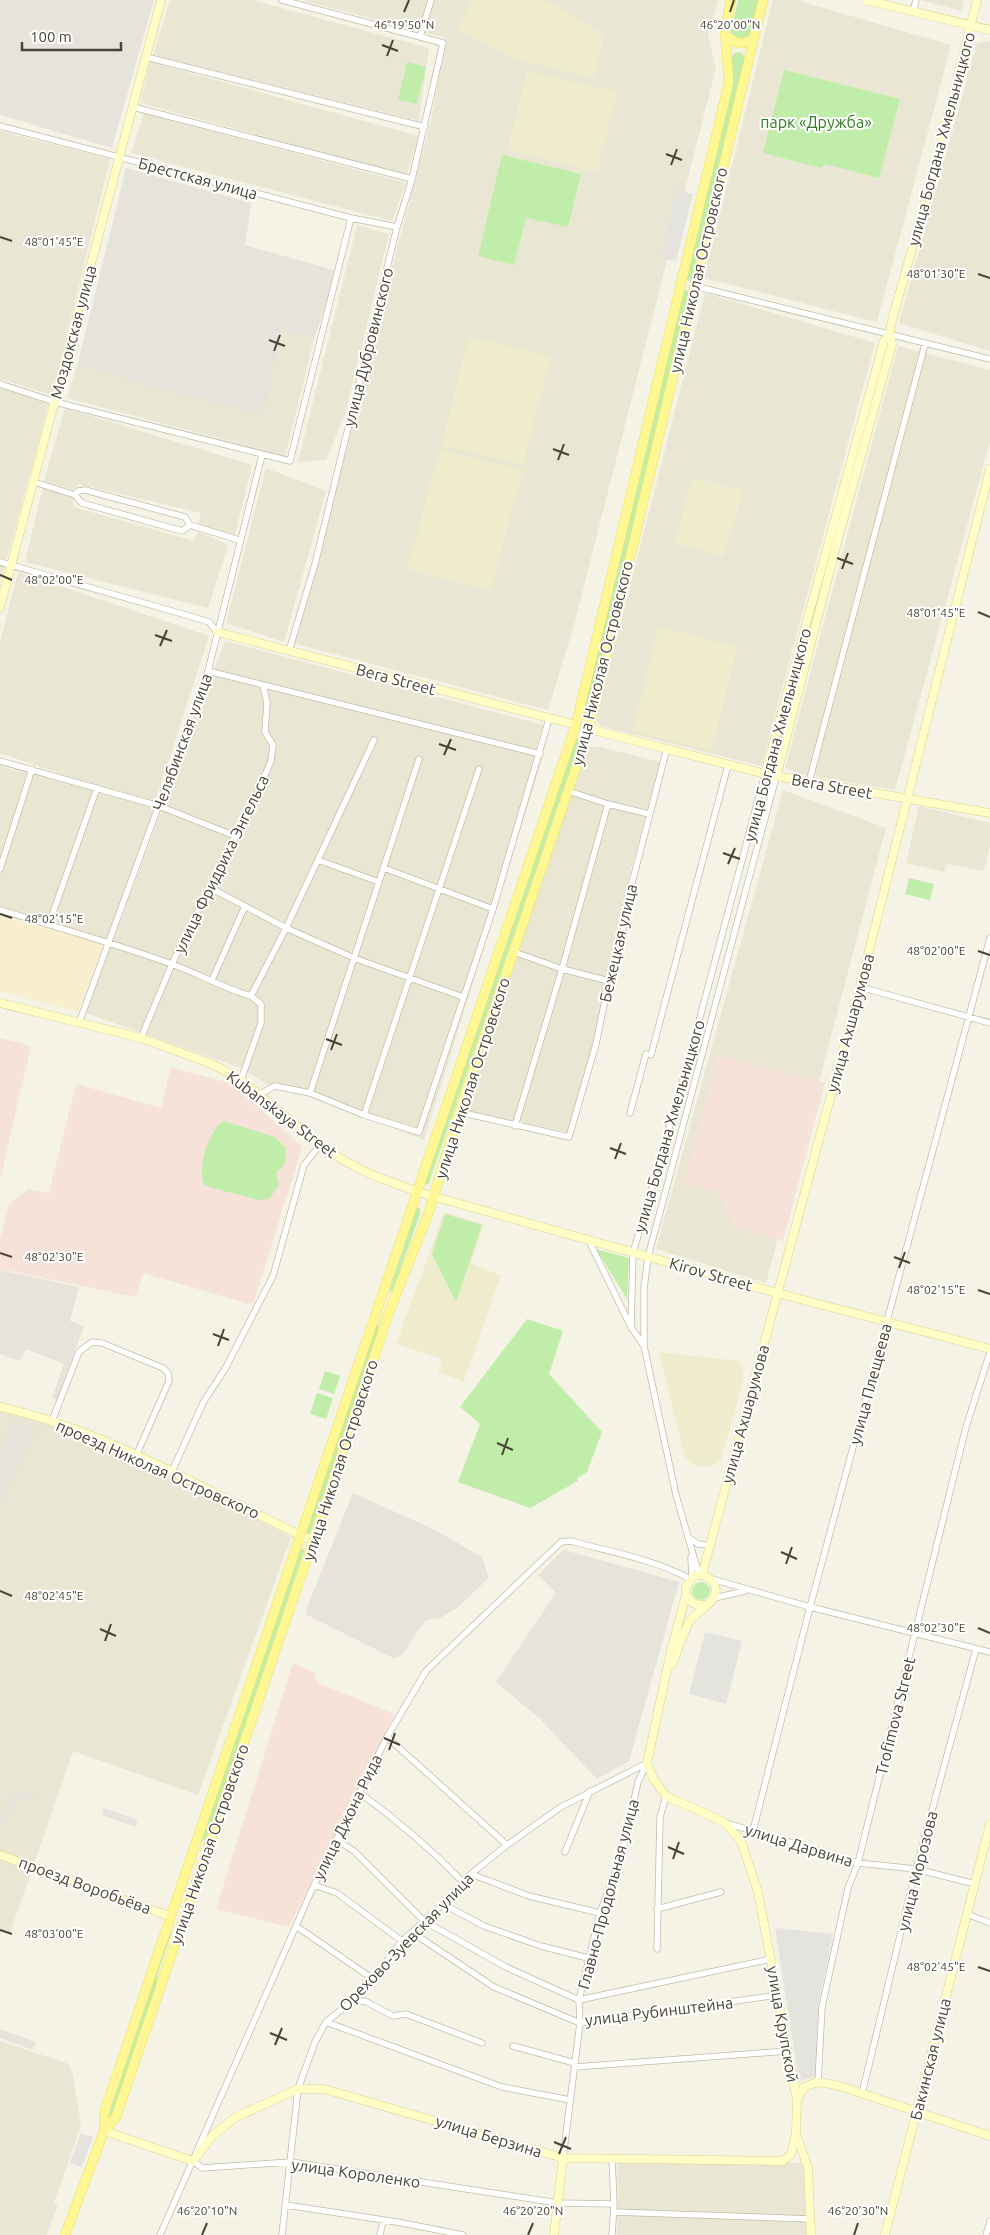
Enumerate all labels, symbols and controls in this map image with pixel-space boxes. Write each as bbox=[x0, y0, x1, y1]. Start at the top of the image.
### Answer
text: 46°19'50"N bbox=[374, 18, 434, 31]
text: 46°20'00"N bbox=[700, 18, 760, 31]
scale bar bbox=[22, 20, 121, 52]
text: 100 m bbox=[30, 28, 72, 45]
street label: улица Богдана Хмельницкого bbox=[904, 30, 978, 248]
park label: парк «Дружба» bbox=[760, 113, 872, 131]
street label: Брестская улица bbox=[136, 153, 260, 203]
street label: улица Николая Островского bbox=[666, 165, 730, 375]
text: 48°01'45"E bbox=[25, 235, 84, 248]
street label: Моздокская улица bbox=[47, 263, 99, 401]
street label: улица Дубровинского bbox=[340, 266, 396, 428]
text: 48°01'30"E bbox=[907, 267, 966, 280]
street label: улица Николая Островского bbox=[568, 559, 636, 767]
text: 48°02'00"E bbox=[25, 573, 84, 586]
text: 48°01'45"E bbox=[907, 606, 966, 619]
street label: улица Богдана Хмельницкого bbox=[740, 626, 814, 844]
street label: Bera Street bbox=[354, 660, 438, 698]
street label: Челябинская улица bbox=[149, 671, 215, 813]
street label: Bera Street bbox=[790, 770, 874, 802]
street label: улица Фридриха Энгельса bbox=[170, 772, 272, 956]
street label: Бежецкая улица bbox=[596, 882, 640, 1004]
text: 48°02'15"E bbox=[25, 912, 84, 925]
text: 48°02'00"E bbox=[907, 944, 966, 957]
street label: улица Ахшарумова bbox=[823, 952, 877, 1094]
street label: улица Николая Островского bbox=[431, 975, 513, 1181]
street label: улица Богдана Хмельницкого bbox=[630, 1017, 708, 1235]
street label: Kubanskaya Street bbox=[223, 1067, 341, 1162]
text: 48°02'30"E bbox=[25, 1250, 84, 1263]
street label: Kirov Street bbox=[667, 1254, 755, 1295]
text: 48°02'15"E bbox=[907, 1283, 966, 1296]
street label: улица Плещеева bbox=[845, 1322, 895, 1446]
street label: улица Ахшарумова bbox=[718, 1343, 772, 1485]
street label: улица Николая Островского bbox=[299, 1357, 381, 1563]
street label: проезд Николая Островского bbox=[54, 1416, 262, 1522]
text: 48°02'45"E bbox=[25, 1589, 84, 1602]
text: 48°02'30"E bbox=[907, 1621, 966, 1634]
street label: Trofimova Street bbox=[872, 1654, 919, 1777]
street label: улица Николая Островского bbox=[166, 1742, 252, 1946]
street label: улица Джона Рида bbox=[309, 1751, 385, 1883]
street label: Главно-Продольная улица bbox=[574, 1797, 642, 1991]
street label: улица Морозова bbox=[893, 1809, 941, 1933]
street label: улица Дарвина bbox=[743, 1820, 855, 1870]
street label: проезд Воробьёва bbox=[17, 1853, 153, 1917]
street label: Орехово-Зуевская улица bbox=[335, 1869, 477, 2015]
text: 48°03'00"E bbox=[25, 1927, 84, 1940]
text: 48°02'45"E bbox=[907, 1960, 966, 1973]
street label: улица Крупской bbox=[764, 1965, 802, 2083]
street label: улица Рубинштейна bbox=[584, 1993, 734, 2029]
street label: Бакинская улица bbox=[906, 1996, 954, 2122]
street label: улица Берзина bbox=[434, 2111, 544, 2161]
street label: улица Короленко bbox=[290, 2155, 422, 2191]
text: 46°20'10"N bbox=[177, 2204, 237, 2217]
text: 46°20'20"N bbox=[503, 2204, 563, 2217]
text: 46°20'30"N bbox=[828, 2204, 888, 2217]

